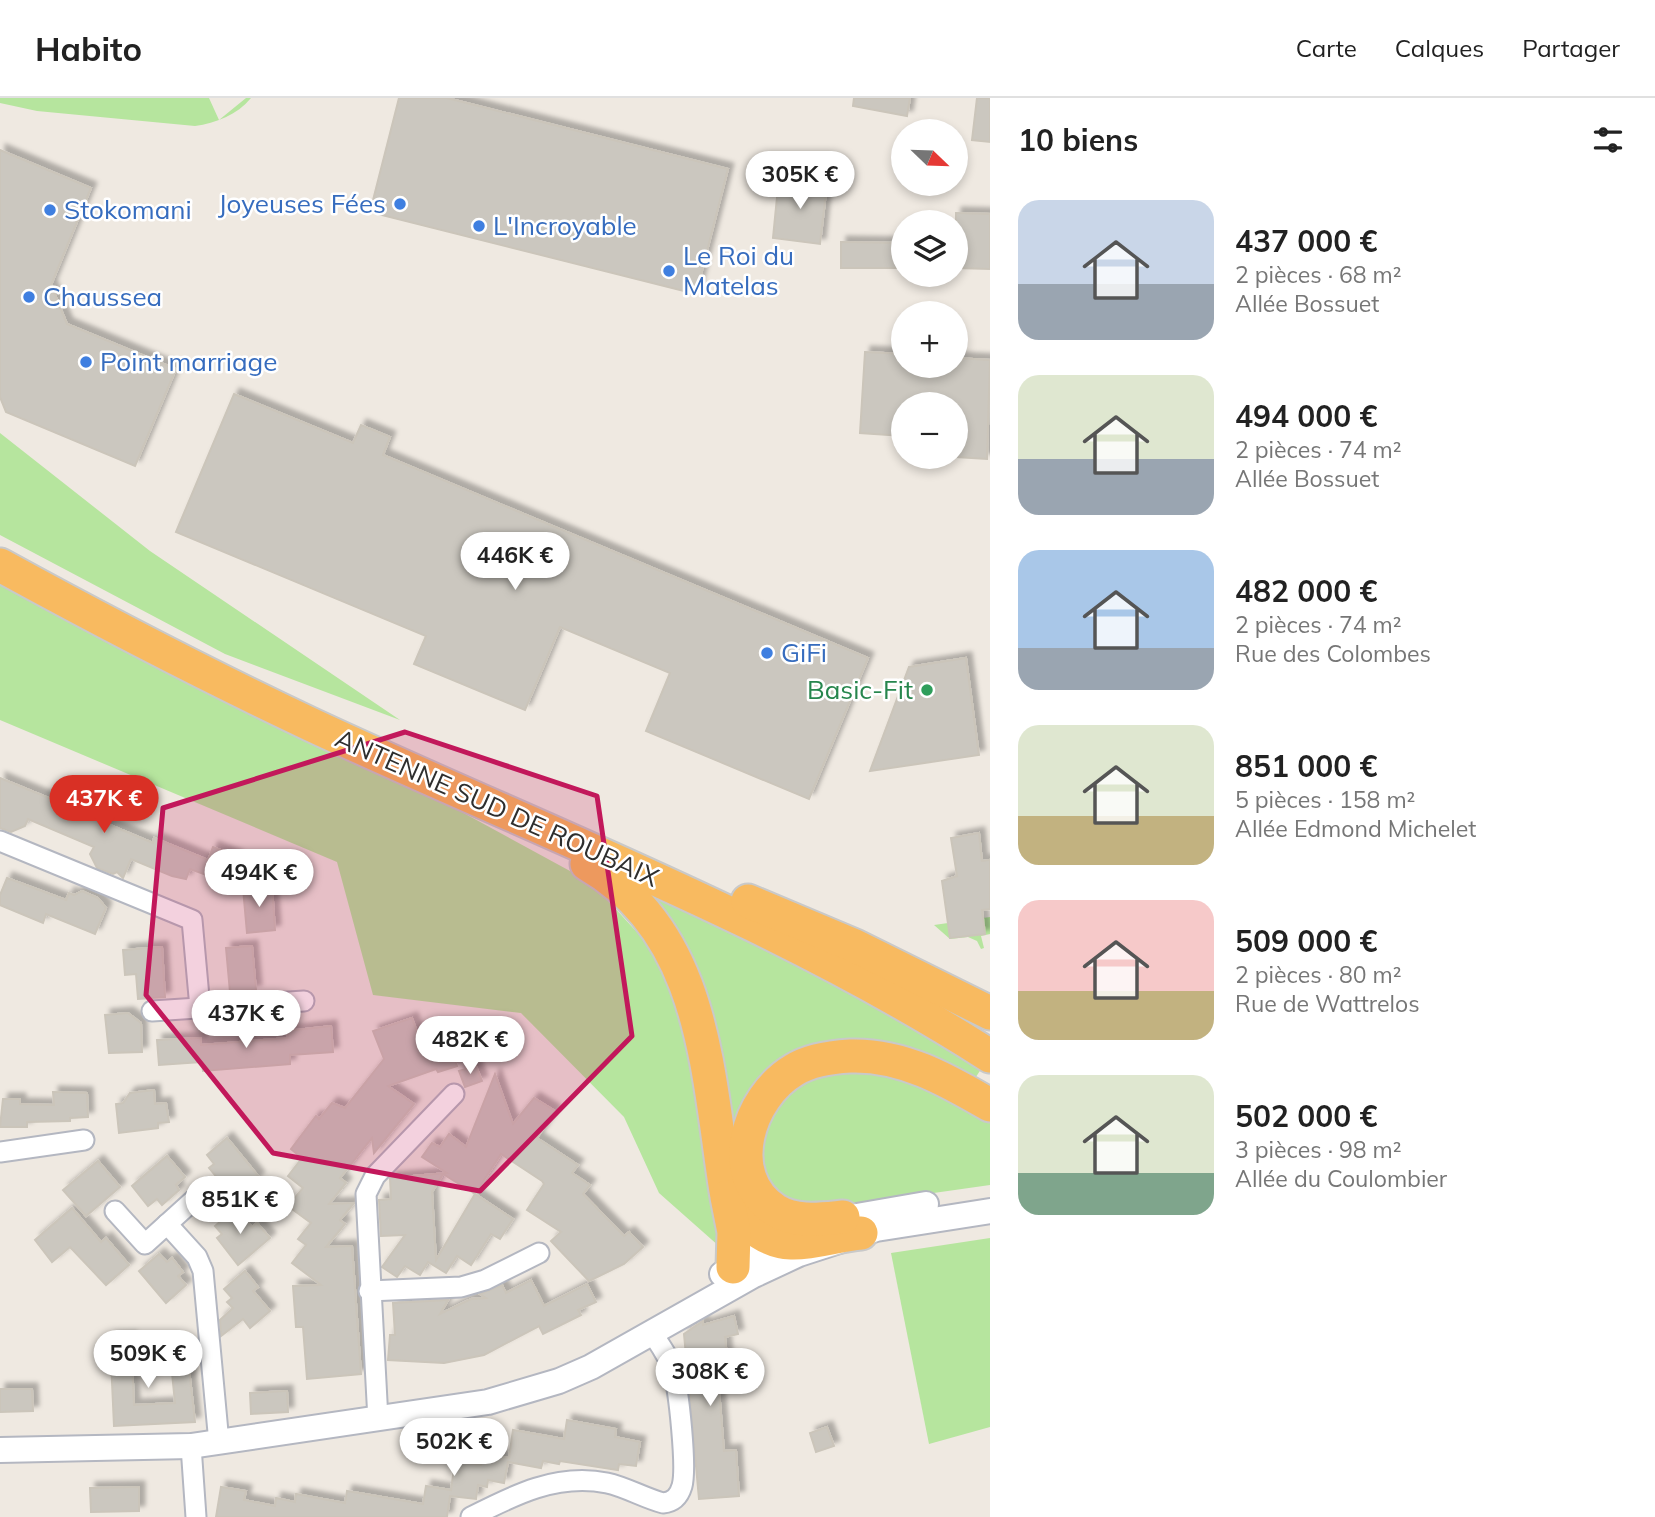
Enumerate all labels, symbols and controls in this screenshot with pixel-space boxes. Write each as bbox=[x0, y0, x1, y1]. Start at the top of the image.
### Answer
text: Habito bbox=[35, 28, 142, 69]
text: Carte bbox=[1296, 33, 1357, 63]
text: Calques bbox=[1395, 33, 1484, 63]
text: Partager bbox=[1522, 33, 1620, 63]
north arrow bbox=[891, 119, 968, 196]
map controls bbox=[891, 119, 968, 469]
text: 10 biens bbox=[1018, 121, 1138, 159]
icon: filters bbox=[1589, 121, 1627, 159]
pin: 305K € bbox=[743, 152, 857, 211]
text: 305K € bbox=[762, 159, 838, 188]
place label: Joyeuses Fées bbox=[218, 187, 386, 220]
place label: Stokomani bbox=[64, 193, 192, 226]
marker: Joyeuses Fées bbox=[392, 196, 408, 212]
marker: Stokomani bbox=[42, 202, 58, 218]
place label: L'Incroyable bbox=[493, 209, 637, 242]
button: layers bbox=[891, 210, 968, 287]
marker: L'Incroyable bbox=[471, 218, 487, 234]
text: 437 000 € bbox=[1235, 222, 1377, 260]
icon: home bbox=[1074, 228, 1158, 312]
place label: Le Roi du Matelas bbox=[683, 239, 794, 302]
text: 2 pièces · 68 m² bbox=[1235, 260, 1402, 289]
marker: Le Roi du Matelas bbox=[661, 263, 677, 279]
place label: Chaussea bbox=[43, 280, 162, 313]
marker: Chaussea bbox=[21, 289, 37, 305]
text: Allée Bossuet bbox=[1235, 289, 1379, 318]
button: + bbox=[891, 301, 968, 378]
place label: Point marriage bbox=[100, 345, 277, 378]
marker: Point marriage bbox=[78, 354, 94, 370]
button: − bbox=[891, 392, 968, 469]
text: 494 000 € bbox=[1235, 397, 1377, 435]
icon: home bbox=[1074, 403, 1158, 487]
text: 2 pièces · 74 m² bbox=[1235, 435, 1402, 464]
text: Allée Bossuet bbox=[1235, 464, 1379, 493]
pin: 446K € bbox=[458, 532, 572, 592]
text: 446K € bbox=[477, 540, 553, 569]
text: 482 000 € bbox=[1235, 572, 1377, 610]
icon: home bbox=[1074, 578, 1158, 662]
text: 2 pièces · 74 m² bbox=[1235, 610, 1402, 639]
place label: GiFi bbox=[781, 636, 827, 669]
text: Rue des Colombes bbox=[1235, 639, 1431, 668]
marker: GiFi bbox=[759, 645, 775, 661]
place label: Basic-Fit bbox=[807, 673, 913, 706]
marker: Basic-Fit bbox=[919, 682, 935, 698]
street label: ANTENNE SUD DE ROUBAIX bbox=[330, 721, 664, 894]
text: 851 000 € bbox=[1235, 747, 1377, 785]
icon: home bbox=[1074, 753, 1158, 837]
pin: 437K € bbox=[47, 776, 161, 835]
text: 437K € bbox=[66, 783, 142, 812]
text: 5 pièces · 158 m² bbox=[1235, 785, 1415, 814]
text: Allée Edmond Michelet bbox=[1235, 814, 1476, 843]
pin: 494K € bbox=[202, 850, 316, 909]
text: 494K € bbox=[221, 857, 297, 886]
text: 509 000 € bbox=[1235, 922, 1377, 960]
icon: home bbox=[1074, 928, 1158, 1012]
text: 2 pièces · 80 m² bbox=[1235, 960, 1402, 989]
text: Rue de Wattrelos bbox=[1235, 989, 1420, 1018]
pin: 437K € bbox=[189, 990, 303, 1050]
text: 437K € bbox=[208, 998, 284, 1027]
pin: 482K € bbox=[413, 1016, 527, 1076]
text: 482K € bbox=[432, 1024, 508, 1053]
text: 502 000 € bbox=[1235, 1097, 1377, 1135]
icon: home bbox=[1074, 1103, 1158, 1187]
text: 3 pièces · 98 m² bbox=[1235, 1135, 1402, 1164]
text: Allée du Coulombier bbox=[1235, 1164, 1447, 1193]
pin: 851K € bbox=[183, 1176, 297, 1236]
text: 851K € bbox=[202, 1184, 278, 1213]
pin: 509K € bbox=[91, 1330, 205, 1390]
text: 509K € bbox=[110, 1338, 186, 1367]
pin: 308K € bbox=[653, 1348, 767, 1408]
text: 308K € bbox=[672, 1356, 748, 1385]
pin: 502K € bbox=[397, 1418, 511, 1478]
text: 502K € bbox=[416, 1426, 492, 1455]

